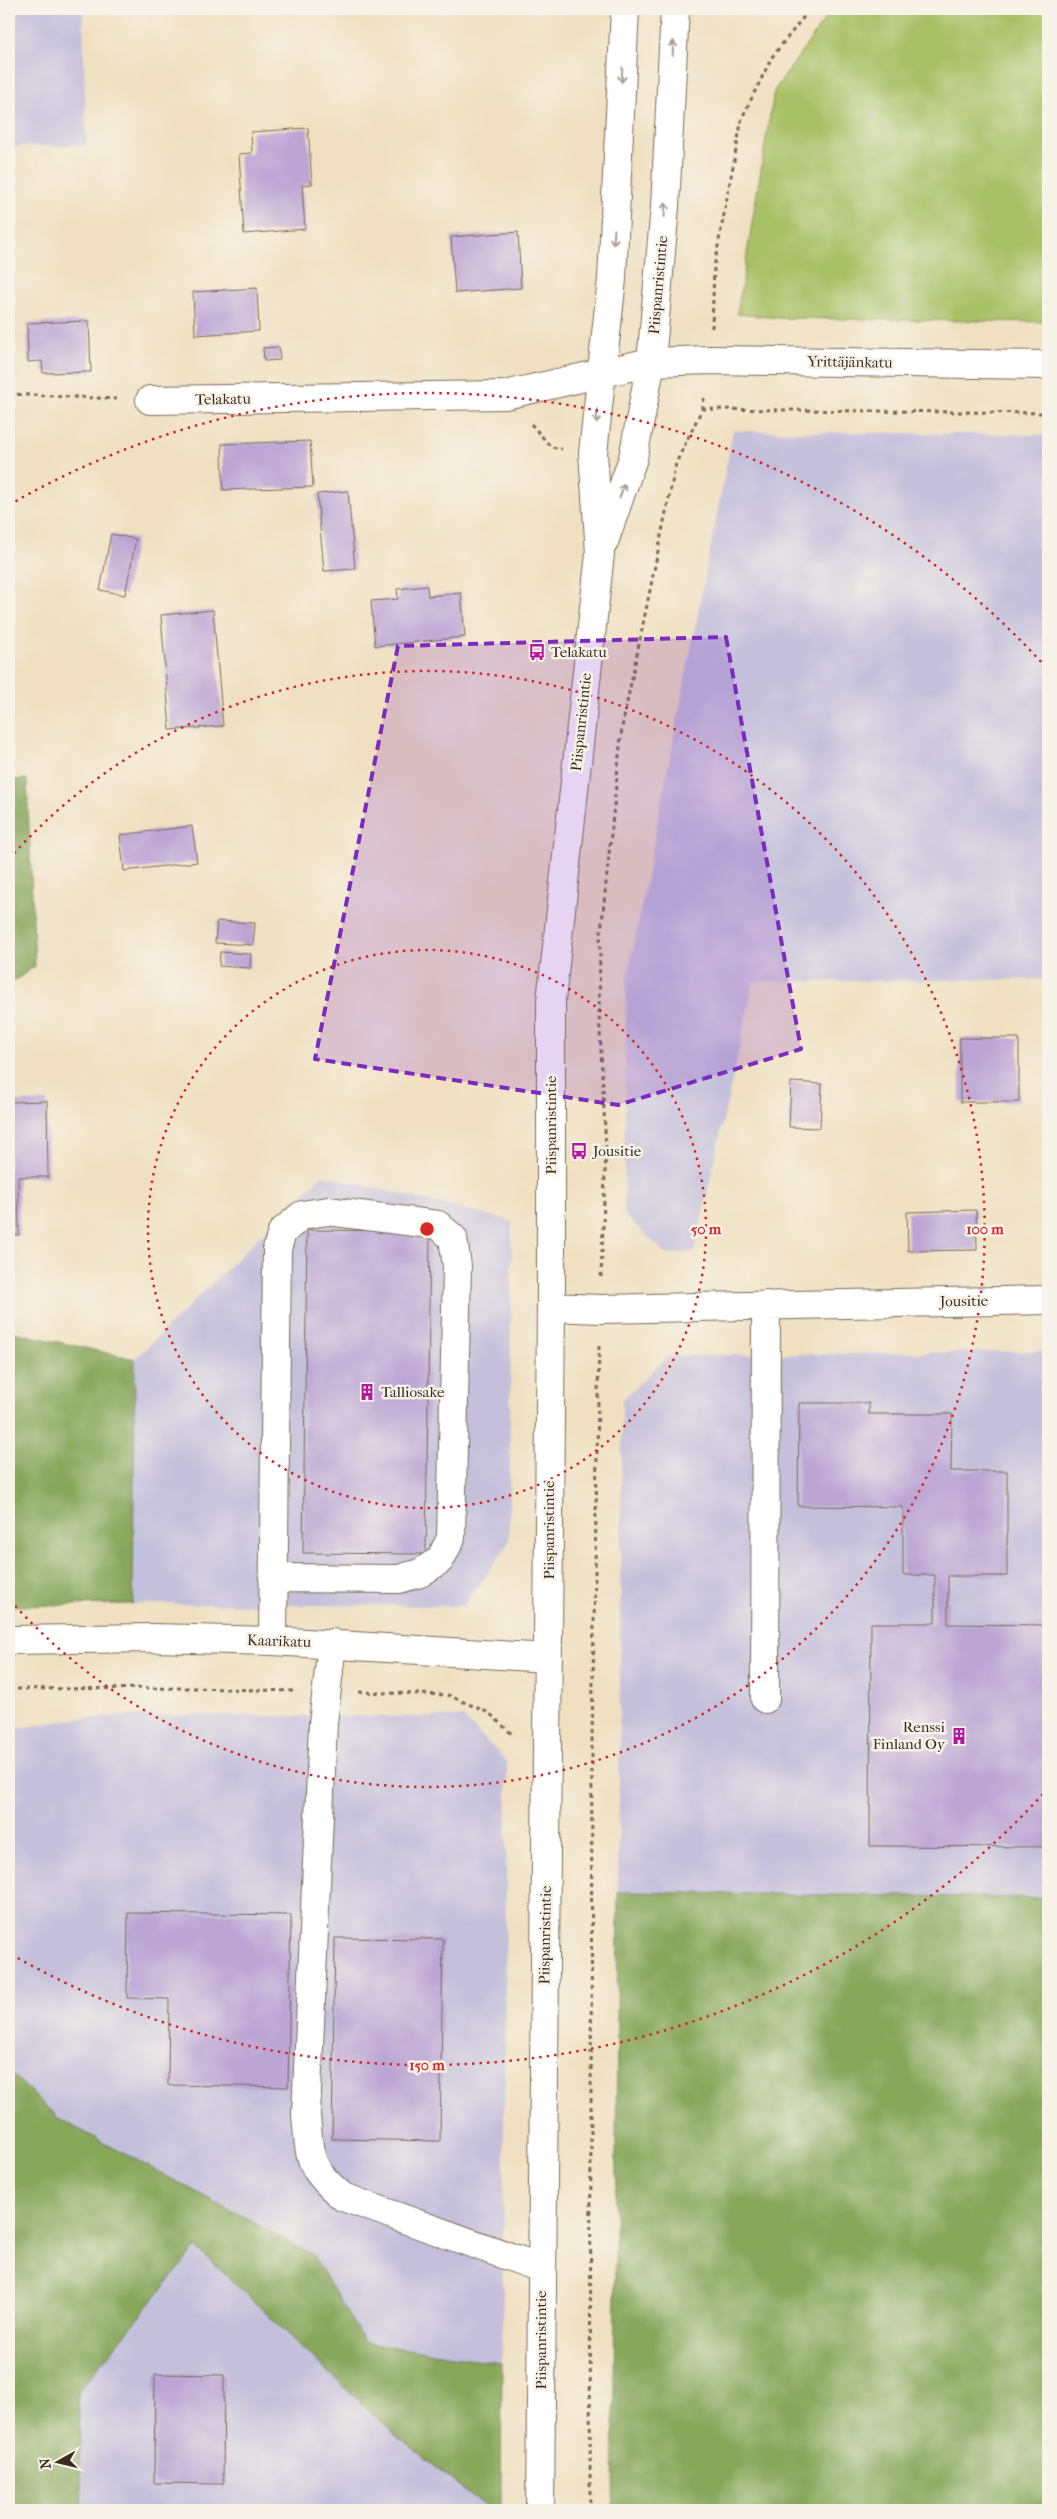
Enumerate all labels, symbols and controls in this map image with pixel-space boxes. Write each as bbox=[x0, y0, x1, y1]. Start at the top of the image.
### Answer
one-way arrow bbox=[669, 40, 678, 56]
one-way arrow bbox=[617, 67, 626, 83]
one-way arrow bbox=[660, 202, 670, 218]
one-way arrow bbox=[609, 229, 619, 245]
street label: Piispanristintie bbox=[645, 234, 671, 335]
street label: Yrittäjänkatu bbox=[806, 352, 893, 372]
street label: Telakatu bbox=[195, 390, 252, 408]
one-way arrow bbox=[592, 408, 602, 424]
one-way arrow bbox=[618, 484, 627, 499]
bus stop icon: Telakatu bbox=[527, 642, 547, 662]
place label: Telakatu bbox=[551, 643, 607, 661]
street label: Piispanristintie bbox=[567, 671, 595, 772]
street label: Piispanristintie bbox=[542, 1075, 560, 1175]
bus stop icon: Jousitie bbox=[569, 1141, 589, 1161]
place label: Jousitie bbox=[592, 1142, 642, 1160]
centre of rings bbox=[418, 1220, 436, 1238]
text: 50 m bbox=[691, 1220, 722, 1238]
text: 100 m bbox=[966, 1220, 1004, 1238]
street label: Jousitie bbox=[939, 1292, 989, 1310]
building icon: Talliosake bbox=[357, 1382, 377, 1402]
place label: Talliosake bbox=[381, 1383, 445, 1401]
street label: Piispanristintie bbox=[540, 1480, 558, 1580]
street label: Kaarikatu bbox=[247, 1631, 312, 1651]
place label: Renssi Finland Oy bbox=[873, 1718, 946, 1753]
building icon: Renssi Finland Oy bbox=[949, 1726, 969, 1746]
street label: Piispanristintie bbox=[535, 1885, 555, 1985]
text: 150 m bbox=[409, 2056, 445, 2074]
street label: Piispanristintie bbox=[532, 2290, 550, 2390]
north arrow bbox=[32, 2436, 82, 2486]
text: N bbox=[36, 2457, 55, 2470]

